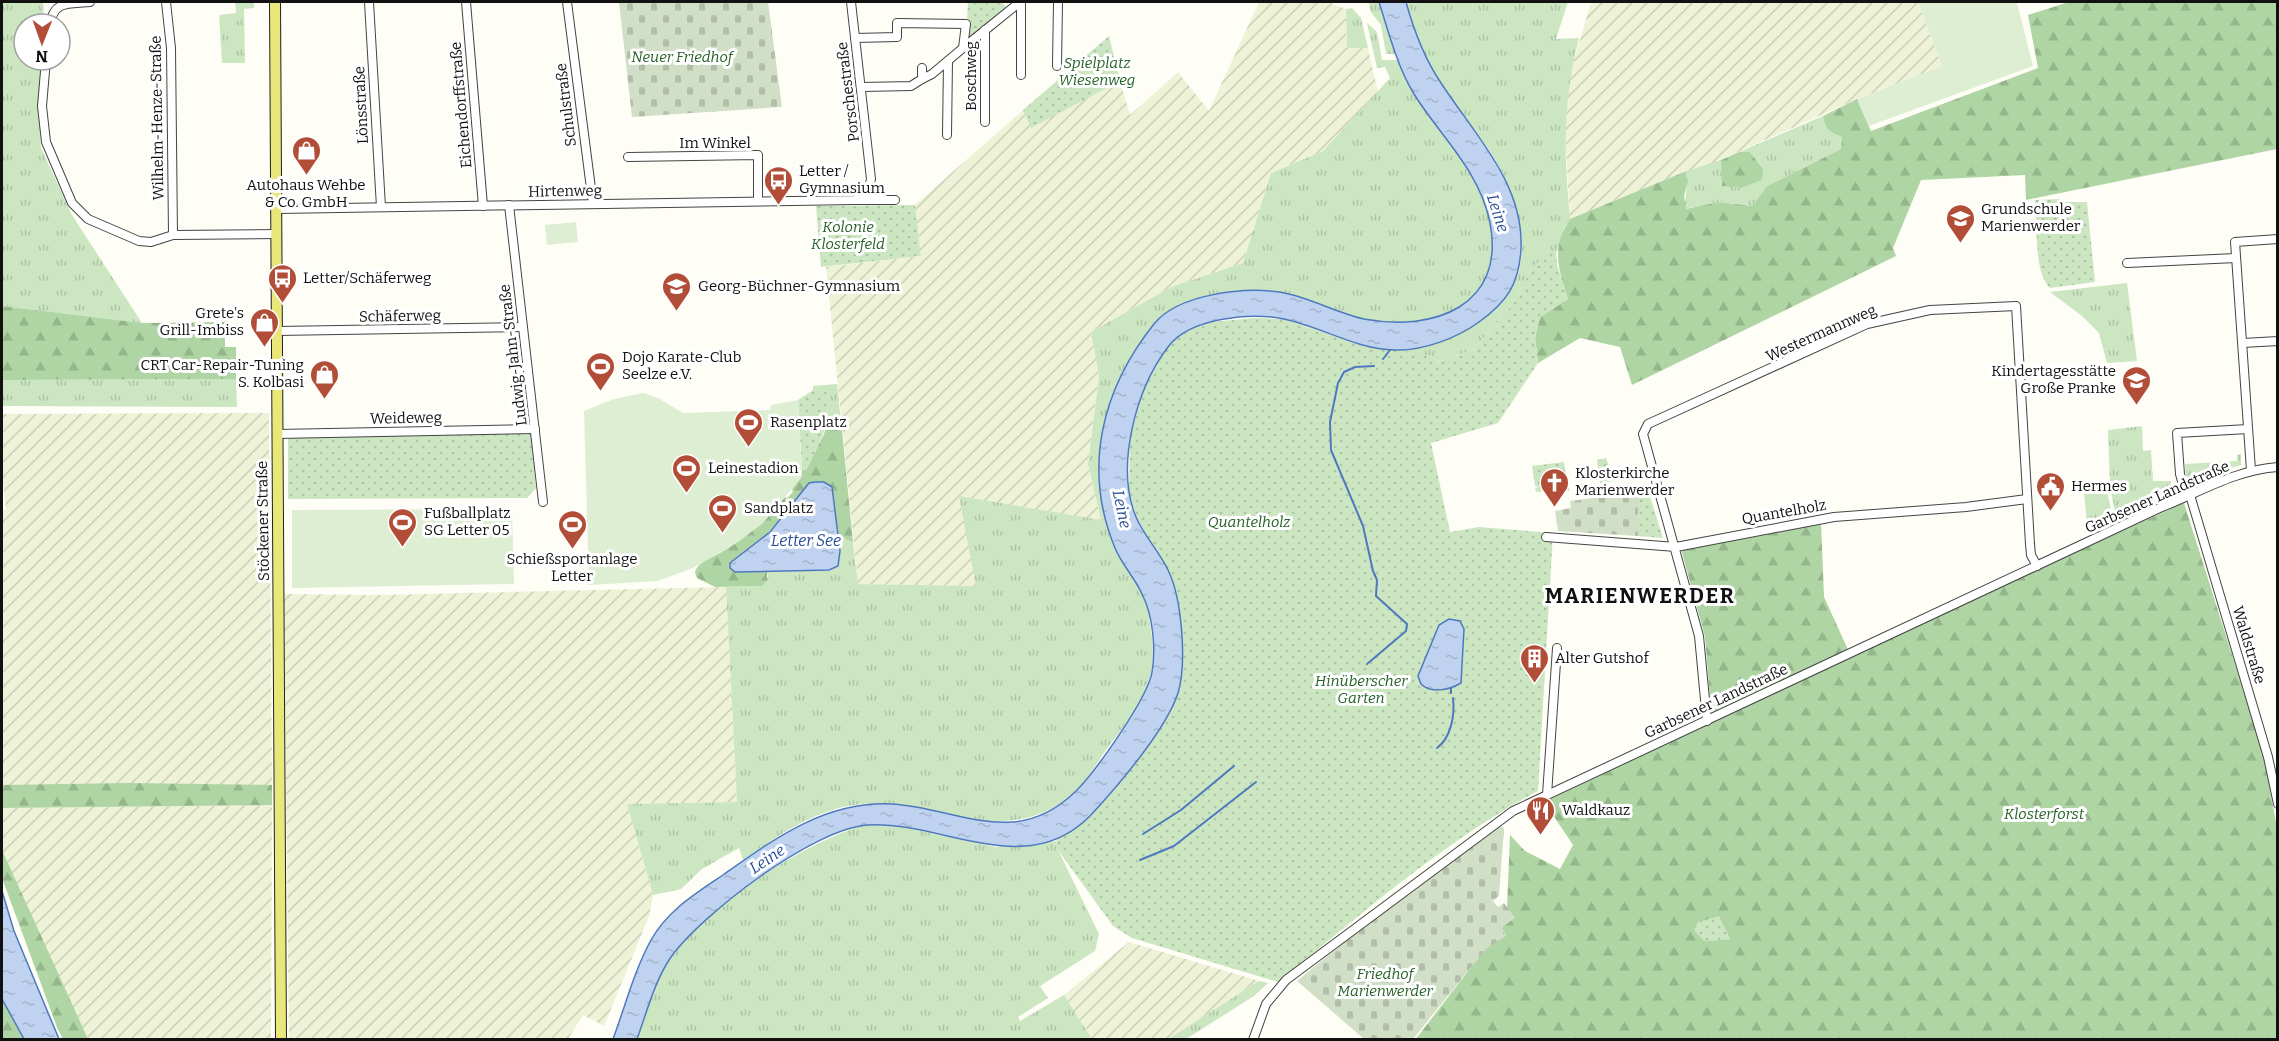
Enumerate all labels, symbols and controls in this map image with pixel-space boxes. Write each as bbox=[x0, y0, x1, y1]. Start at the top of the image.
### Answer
north arrow bbox=[12, 12, 72, 72]
street label: Wilhelm-Henze-Straße bbox=[147, 36, 167, 200]
street label: Eichendorffstraße bbox=[446, 41, 476, 169]
street label: Porschestraße bbox=[833, 41, 863, 143]
street label: Boschweg bbox=[962, 41, 980, 111]
text: N bbox=[35, 47, 48, 66]
park label: Neuer Friedhof bbox=[631, 48, 735, 66]
park label: Spielplatz Wiesenweg bbox=[1059, 54, 1135, 89]
street label: Schulstraße bbox=[552, 62, 580, 148]
street label: Lönsstraße bbox=[350, 65, 372, 145]
shop icon: Autohaus Wehbe & Co. GmbH bbox=[290, 134, 322, 176]
street label: Im Winkel bbox=[679, 134, 751, 152]
place label: Letter / Gymnasium bbox=[799, 162, 886, 197]
bus stop icon: Letter / Gymnasium bbox=[762, 164, 794, 206]
place label: Autohaus Wehbe & Co. GmbH bbox=[246, 176, 366, 211]
street label: Hirtenweg bbox=[528, 181, 602, 201]
water label: Leine bbox=[1483, 192, 1513, 234]
place label: Grundschule Marienwerder bbox=[1981, 200, 2081, 235]
school or university icon: Grundschule Marienwerder bbox=[1944, 202, 1976, 244]
park label: Kolonie Klosterfeld bbox=[811, 218, 885, 253]
bus stop icon: Letter/Schäferweg bbox=[266, 262, 298, 304]
place label: Letter/Schäferweg bbox=[303, 269, 431, 287]
school or university icon: Georg-Büchner-Gymnasium bbox=[661, 270, 693, 312]
place label: Georg-Büchner-Gymnasium bbox=[698, 277, 901, 295]
street label: Ludwig-Jahn-Straße bbox=[495, 283, 531, 427]
street label: Westermannweg bbox=[1763, 301, 1879, 365]
place label: Grete's Grill-Imbiss bbox=[159, 304, 244, 339]
shop icon: Grete's Grill-Imbiss bbox=[249, 306, 281, 348]
street label: Schäferweg bbox=[359, 306, 441, 326]
place label: Dojo Karate-Club Seelze e.V. bbox=[622, 348, 741, 383]
sports icon: Dojo Karate-Club Seelze e.V. bbox=[585, 350, 617, 392]
place label: CRT Car-Repair-Tuning S. Kolbasi bbox=[140, 356, 305, 391]
shop icon: CRT Car-Repair-Tuning S. Kolbasi bbox=[309, 358, 341, 400]
place label: Kindertagesstätte Große Pranke bbox=[1991, 362, 2116, 397]
school or university icon: Kindertagesstätte Große Pranke bbox=[2121, 364, 2153, 406]
sports icon: Rasenplatz bbox=[733, 406, 765, 448]
street label: Weideweg bbox=[370, 408, 442, 428]
place label: Rasenplatz bbox=[770, 413, 847, 431]
sports icon: Leinestadion bbox=[671, 452, 703, 494]
street label: Garbsener Landstraße bbox=[2082, 457, 2232, 537]
place label: Leinestadion bbox=[708, 459, 799, 477]
street label: Stöckener Straße bbox=[253, 461, 273, 581]
place label: Klosterkirche Marienwerder bbox=[1575, 464, 1675, 499]
church icon: Klosterkirche Marienwerder bbox=[1538, 466, 1570, 508]
public building icon: Hermes bbox=[2034, 470, 2066, 512]
place label: Hermes bbox=[2071, 477, 2127, 495]
water label: Leine bbox=[1109, 488, 1135, 530]
sports icon: Sandplatz bbox=[707, 492, 739, 534]
street label: Quantelholz bbox=[1740, 496, 1828, 528]
place label: Sandplatz bbox=[744, 499, 813, 517]
place label: Fußballplatz SG Letter 05 bbox=[424, 504, 511, 539]
sports icon: Fußballplatz SG Letter 05 bbox=[387, 506, 419, 548]
sports icon: Schießsportanlage Letter bbox=[556, 508, 588, 550]
park label: Quantelholz bbox=[1208, 513, 1290, 531]
water label: Letter See bbox=[771, 531, 841, 550]
place label: Schießsportanlage Letter bbox=[507, 550, 637, 585]
district label: MARIENWERDER bbox=[1545, 583, 1735, 609]
street label: Waldstraße bbox=[2229, 604, 2269, 686]
building icon: Alter Gutshof bbox=[1518, 642, 1550, 684]
place label: Alter Gutshof bbox=[1555, 649, 1650, 667]
street label: Garbsener Landstraße bbox=[1641, 660, 1791, 742]
park label: Hinüberscher Garten bbox=[1315, 672, 1408, 707]
restaurant icon: Waldkauz bbox=[1525, 794, 1557, 836]
place label: Waldkauz bbox=[1562, 801, 1630, 819]
park label: Klosterforst bbox=[2004, 805, 2085, 823]
water label: Leine bbox=[746, 840, 788, 878]
park label: Friedhof Marienwerder bbox=[1337, 965, 1434, 1000]

